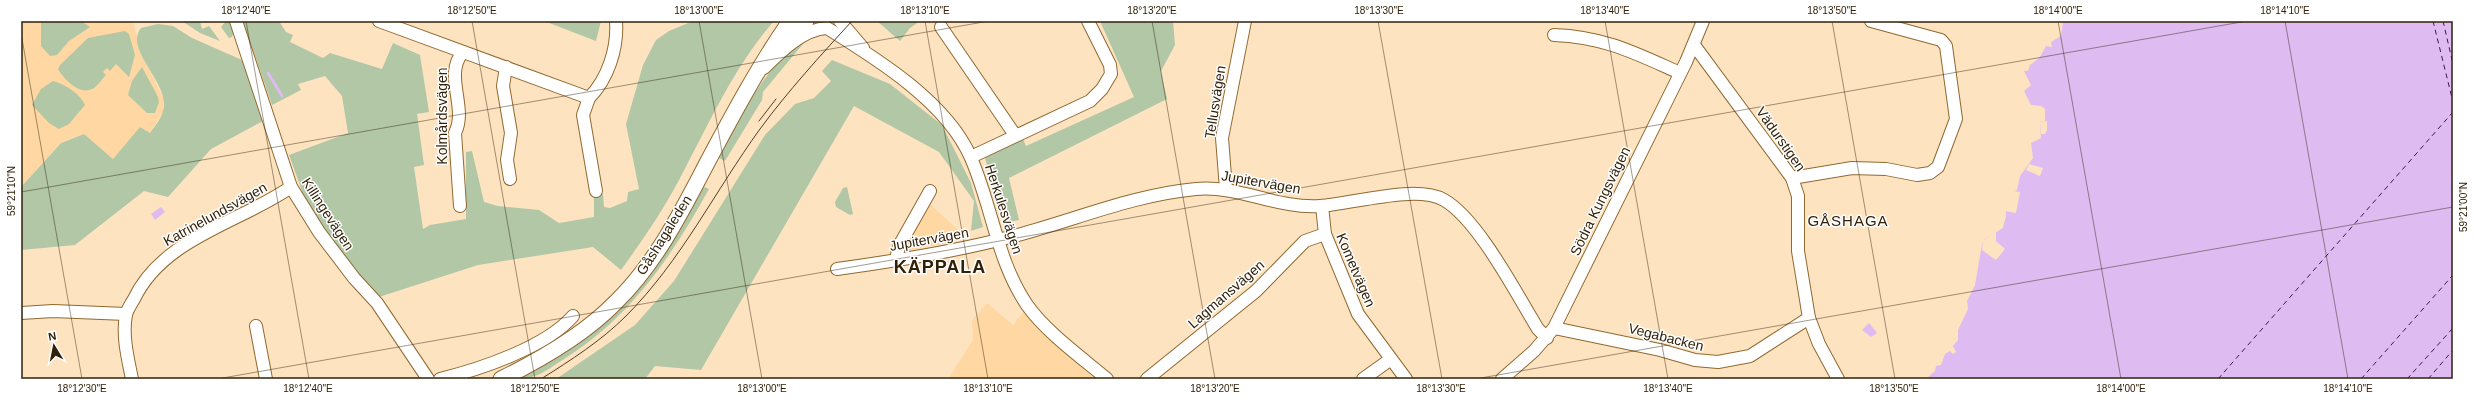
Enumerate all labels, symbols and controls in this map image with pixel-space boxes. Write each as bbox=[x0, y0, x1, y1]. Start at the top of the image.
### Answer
text: 18°12'40"E bbox=[221, 5, 271, 16]
text: 18°12'50"E bbox=[447, 5, 497, 16]
text: 18°13'00"E bbox=[674, 5, 724, 16]
text: 18°13'10"E bbox=[900, 5, 950, 16]
text: 18°13'20"E bbox=[1127, 5, 1177, 16]
text: 18°13'30"E bbox=[1354, 5, 1404, 16]
text: 18°13'40"E bbox=[1580, 5, 1630, 16]
text: 18°13'50"E bbox=[1807, 5, 1857, 16]
text: 18°14'00"E bbox=[2033, 5, 2083, 16]
text: 18°14'10"E bbox=[2260, 5, 2310, 16]
street label: Tellusvägen bbox=[1201, 64, 1229, 140]
street label: Kolmårdsvägen bbox=[434, 67, 450, 165]
street label: Vädurstigen bbox=[1753, 104, 1809, 174]
street label: Södra Kungsvägen bbox=[1567, 144, 1633, 258]
street label: Herkulesvägen bbox=[982, 162, 1026, 256]
text: 59°21'10"N bbox=[6, 166, 17, 216]
street label: Jupitervägen bbox=[1220, 167, 1302, 197]
street label: Killingevägen bbox=[299, 175, 357, 253]
street label: Katrinelundsvägen bbox=[160, 179, 270, 249]
text: 59°21'00"N bbox=[2458, 182, 2469, 232]
street label: Gåshagaleden bbox=[633, 192, 695, 278]
district label: GÅSHAGA bbox=[1807, 212, 1889, 229]
street label: Jupitervägen bbox=[888, 224, 970, 254]
street label: Kometvägen bbox=[1333, 231, 1379, 309]
district label: KÄPPALA bbox=[894, 257, 986, 277]
street label: Lagmansvägen bbox=[1185, 257, 1267, 331]
street label: Vegabacken bbox=[1627, 320, 1705, 354]
north arrow bbox=[34, 326, 74, 366]
text: N bbox=[47, 330, 57, 343]
text: 18°12'30"E bbox=[57, 383, 107, 394]
text: 18°12'40"E bbox=[283, 383, 333, 394]
text: 18°12'50"E bbox=[510, 383, 560, 394]
text: 18°13'00"E bbox=[737, 383, 787, 394]
text: 18°13'10"E bbox=[963, 383, 1013, 394]
text: 18°13'20"E bbox=[1190, 383, 1240, 394]
text: 18°13'30"E bbox=[1416, 383, 1466, 394]
text: 18°13'40"E bbox=[1643, 383, 1693, 394]
text: 18°13'50"E bbox=[1869, 383, 1919, 394]
text: 18°14'00"E bbox=[2096, 383, 2146, 394]
text: 18°14'10"E bbox=[2323, 383, 2373, 394]

